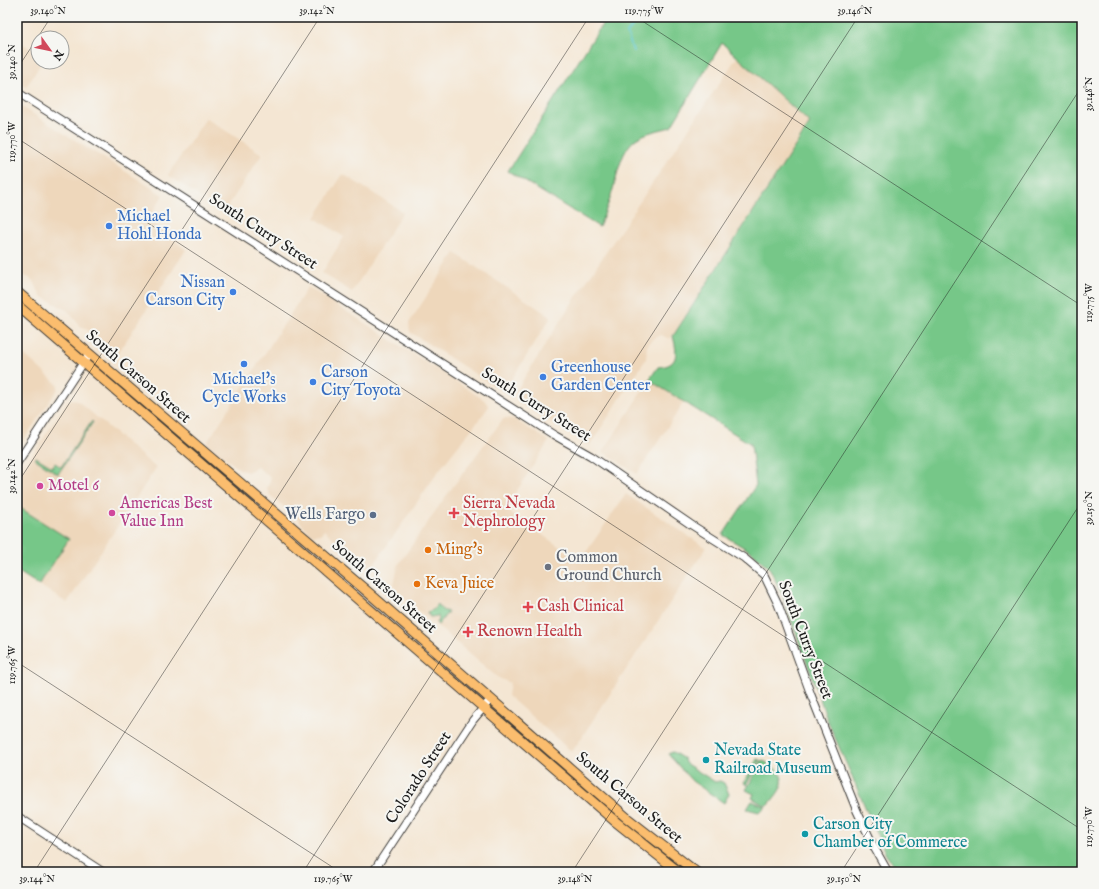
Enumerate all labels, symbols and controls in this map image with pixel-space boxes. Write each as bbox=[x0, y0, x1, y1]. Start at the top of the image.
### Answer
text: 39.140°N bbox=[30, 5, 66, 18]
text: 39.142°N bbox=[299, 5, 335, 18]
text: 119.775°W bbox=[624, 5, 664, 18]
text: 39.146°N bbox=[838, 5, 873, 18]
north arrow bbox=[30, 30, 70, 70]
text: 39.140°N bbox=[6, 44, 19, 80]
text: N bbox=[49, 46, 67, 63]
text: 39.148°N bbox=[1083, 76, 1096, 111]
text: 119.770°W bbox=[6, 121, 19, 162]
street label: South Curry Street bbox=[205, 190, 321, 275]
place label: Michael Hohl Honda bbox=[117, 207, 202, 245]
marker: Michael Hohl Honda bbox=[104, 221, 114, 231]
place label: Nissan Carson City bbox=[146, 273, 225, 311]
text: 119.775°W bbox=[1083, 283, 1096, 323]
marker: Nissan Carson City bbox=[228, 287, 238, 297]
street label: South Carson Street bbox=[81, 326, 195, 428]
place label: Greenhouse Garden Center bbox=[551, 358, 650, 396]
marker: Michael's Cycle Works bbox=[239, 359, 249, 369]
place label: Carson City Toyota bbox=[321, 363, 401, 401]
street label: South Curry Street bbox=[478, 363, 595, 447]
place label: Michael's Cycle Works bbox=[202, 370, 286, 408]
marker: Greenhouse Garden Center bbox=[538, 372, 548, 382]
marker: Carson City Toyota bbox=[308, 377, 318, 387]
text: 39.142°N bbox=[6, 458, 19, 494]
place label: Motel 6 bbox=[48, 476, 99, 496]
marker: Motel 6 bbox=[35, 481, 45, 491]
text: 39.150°N bbox=[1083, 491, 1096, 525]
place label: Americas Best Value Inn bbox=[119, 494, 213, 532]
place label: Sierra Nevada Nephrology bbox=[463, 494, 555, 532]
place label: Wells Fargo bbox=[285, 505, 365, 525]
marker: Sierra Nevada Nephrology bbox=[448, 507, 460, 519]
marker: Americas Best Value Inn bbox=[107, 508, 117, 518]
marker: Wells Fargo bbox=[368, 510, 378, 520]
street label: South Carson Street bbox=[327, 536, 441, 638]
place label: Ming's bbox=[436, 540, 483, 560]
marker: Ming's bbox=[423, 545, 433, 555]
place label: Common Ground Church bbox=[556, 548, 662, 586]
marker: Common Ground Church bbox=[543, 562, 553, 572]
place label: Keva Juice bbox=[425, 574, 494, 594]
street label: South Curry Street bbox=[773, 578, 837, 702]
marker: Keva Juice bbox=[412, 579, 422, 589]
place label: Cash Clinical bbox=[537, 597, 625, 617]
marker: Cash Clinical bbox=[522, 601, 534, 613]
place label: Renown Health bbox=[477, 622, 583, 642]
marker: Renown Health bbox=[462, 626, 474, 638]
text: 119.765°W bbox=[6, 645, 19, 684]
street label: Colorado Street bbox=[382, 728, 457, 828]
place label: Nevada State Railroad Museum bbox=[714, 741, 832, 779]
street label: South Carson Street bbox=[572, 748, 687, 849]
marker: Nevada State Railroad Museum bbox=[701, 755, 711, 765]
text: 119.770°W bbox=[1083, 806, 1096, 847]
place label: Carson City Chamber of Commerce bbox=[813, 815, 967, 853]
marker: Carson City Chamber of Commerce bbox=[800, 829, 810, 839]
text: 39.144°N bbox=[19, 873, 55, 886]
text: 119.765°W bbox=[314, 873, 353, 886]
text: 39.148°N bbox=[558, 873, 593, 886]
text: 39.150°N bbox=[827, 873, 861, 886]

